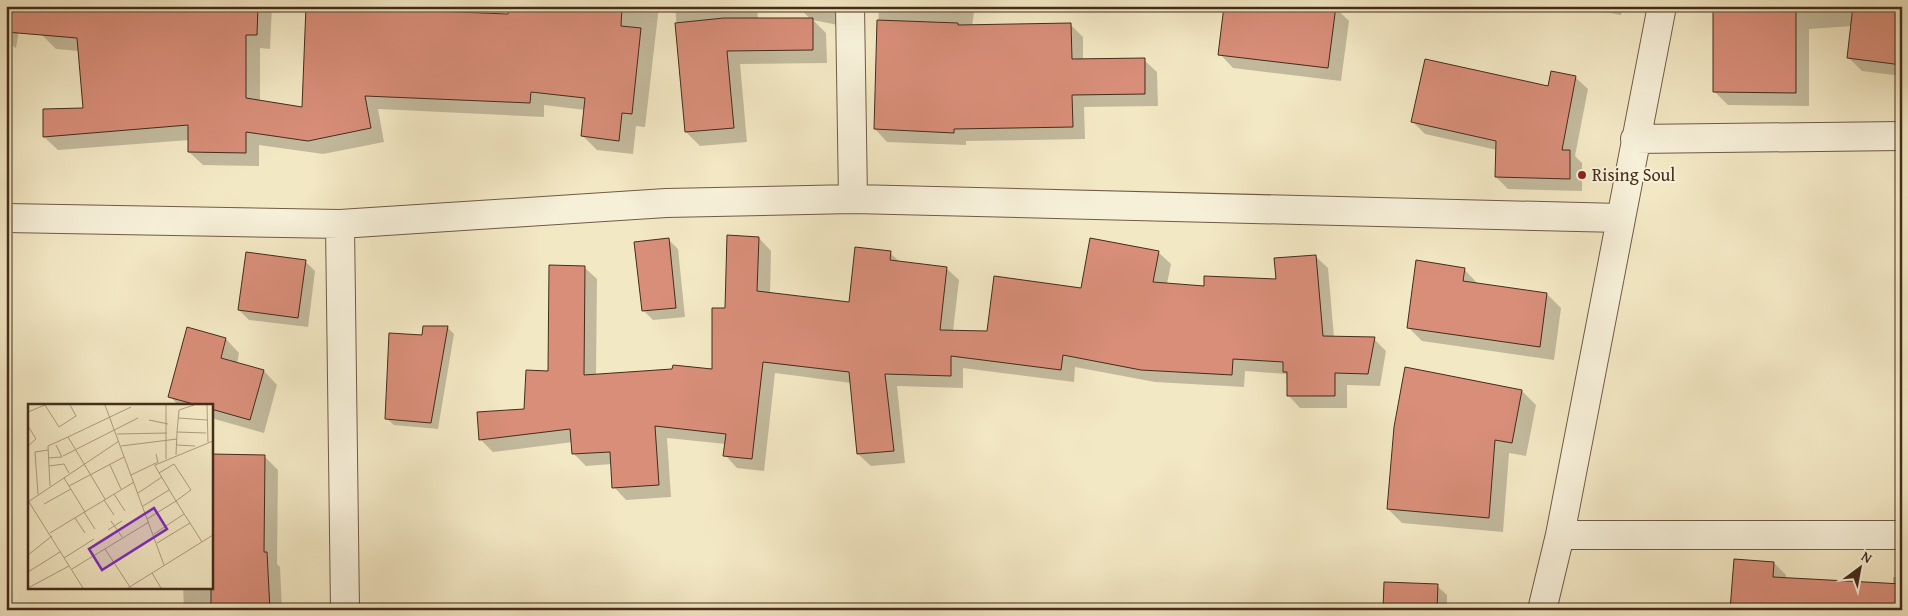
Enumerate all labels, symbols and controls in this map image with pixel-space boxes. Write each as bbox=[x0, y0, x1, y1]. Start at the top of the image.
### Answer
place label: Rising Soul bbox=[1592, 161, 1675, 188]
marker: Rising Soul bbox=[1576, 169, 1588, 181]
inset map bbox=[28, 404, 212, 588]
north arrow bbox=[1836, 544, 1886, 594]
text: N bbox=[1858, 546, 1877, 568]

